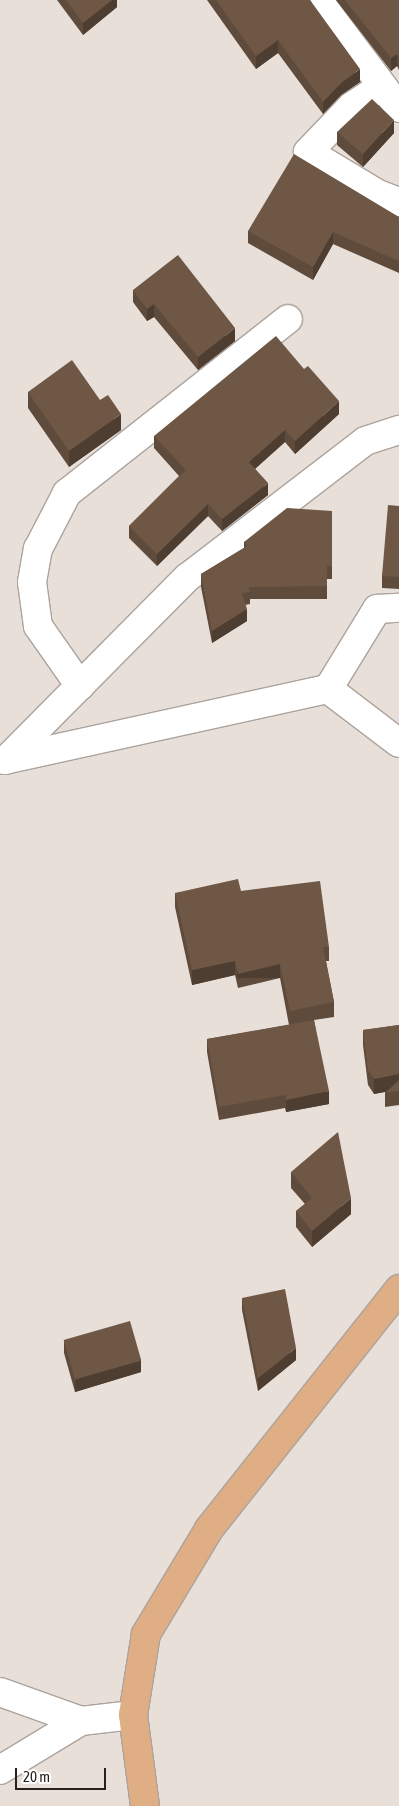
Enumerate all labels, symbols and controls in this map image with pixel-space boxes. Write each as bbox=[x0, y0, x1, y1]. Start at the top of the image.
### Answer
scale bar bbox=[18, 1758, 109, 1790]
text: 20 m bbox=[23, 1768, 50, 1785]

